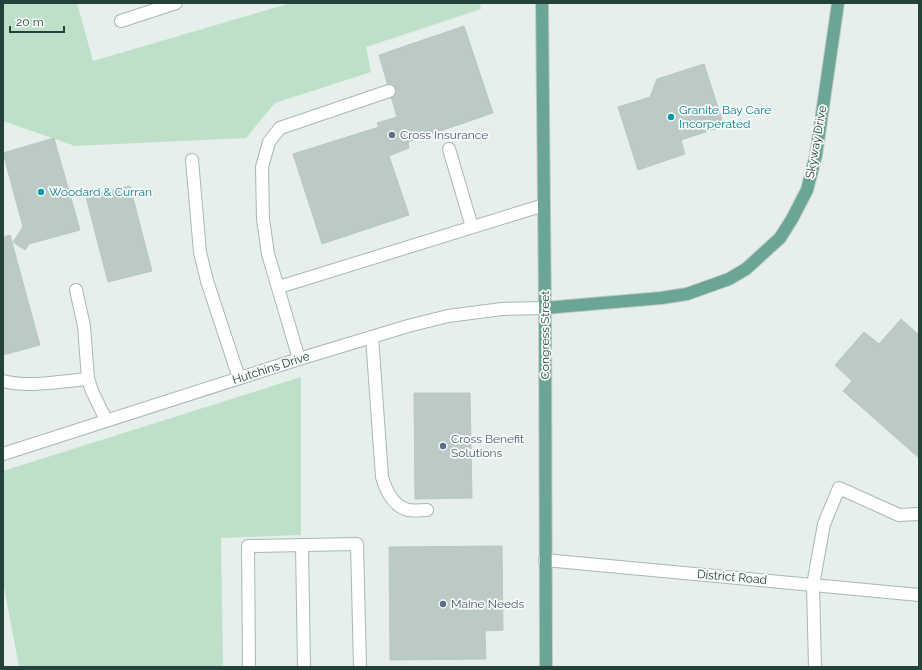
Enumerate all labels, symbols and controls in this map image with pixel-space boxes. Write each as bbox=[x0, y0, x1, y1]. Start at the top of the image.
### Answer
scale bar bbox=[10, 8, 64, 34]
text: 20 m bbox=[16, 15, 44, 29]
place label: Granite Bay Care Incorperated bbox=[679, 103, 771, 131]
street label: Skyway Drive bbox=[803, 104, 829, 180]
marker: Granite Bay Care Incorperated bbox=[666, 112, 676, 122]
place label: Cross Insurance bbox=[400, 128, 488, 142]
marker: Cross Insurance bbox=[387, 130, 397, 140]
place label: Woodard & Curran bbox=[49, 185, 152, 199]
marker: Woodard & Curran bbox=[36, 187, 46, 197]
street label: Congress Street bbox=[538, 291, 552, 379]
street label: Hutchins Drive bbox=[231, 349, 311, 387]
place label: Cross Benefit Solutions bbox=[451, 432, 524, 460]
marker: Cross Benefit Solutions bbox=[438, 441, 448, 451]
street label: District Road bbox=[696, 567, 768, 587]
place label: Maine Needs bbox=[451, 597, 524, 611]
marker: Maine Needs bbox=[438, 599, 448, 609]

